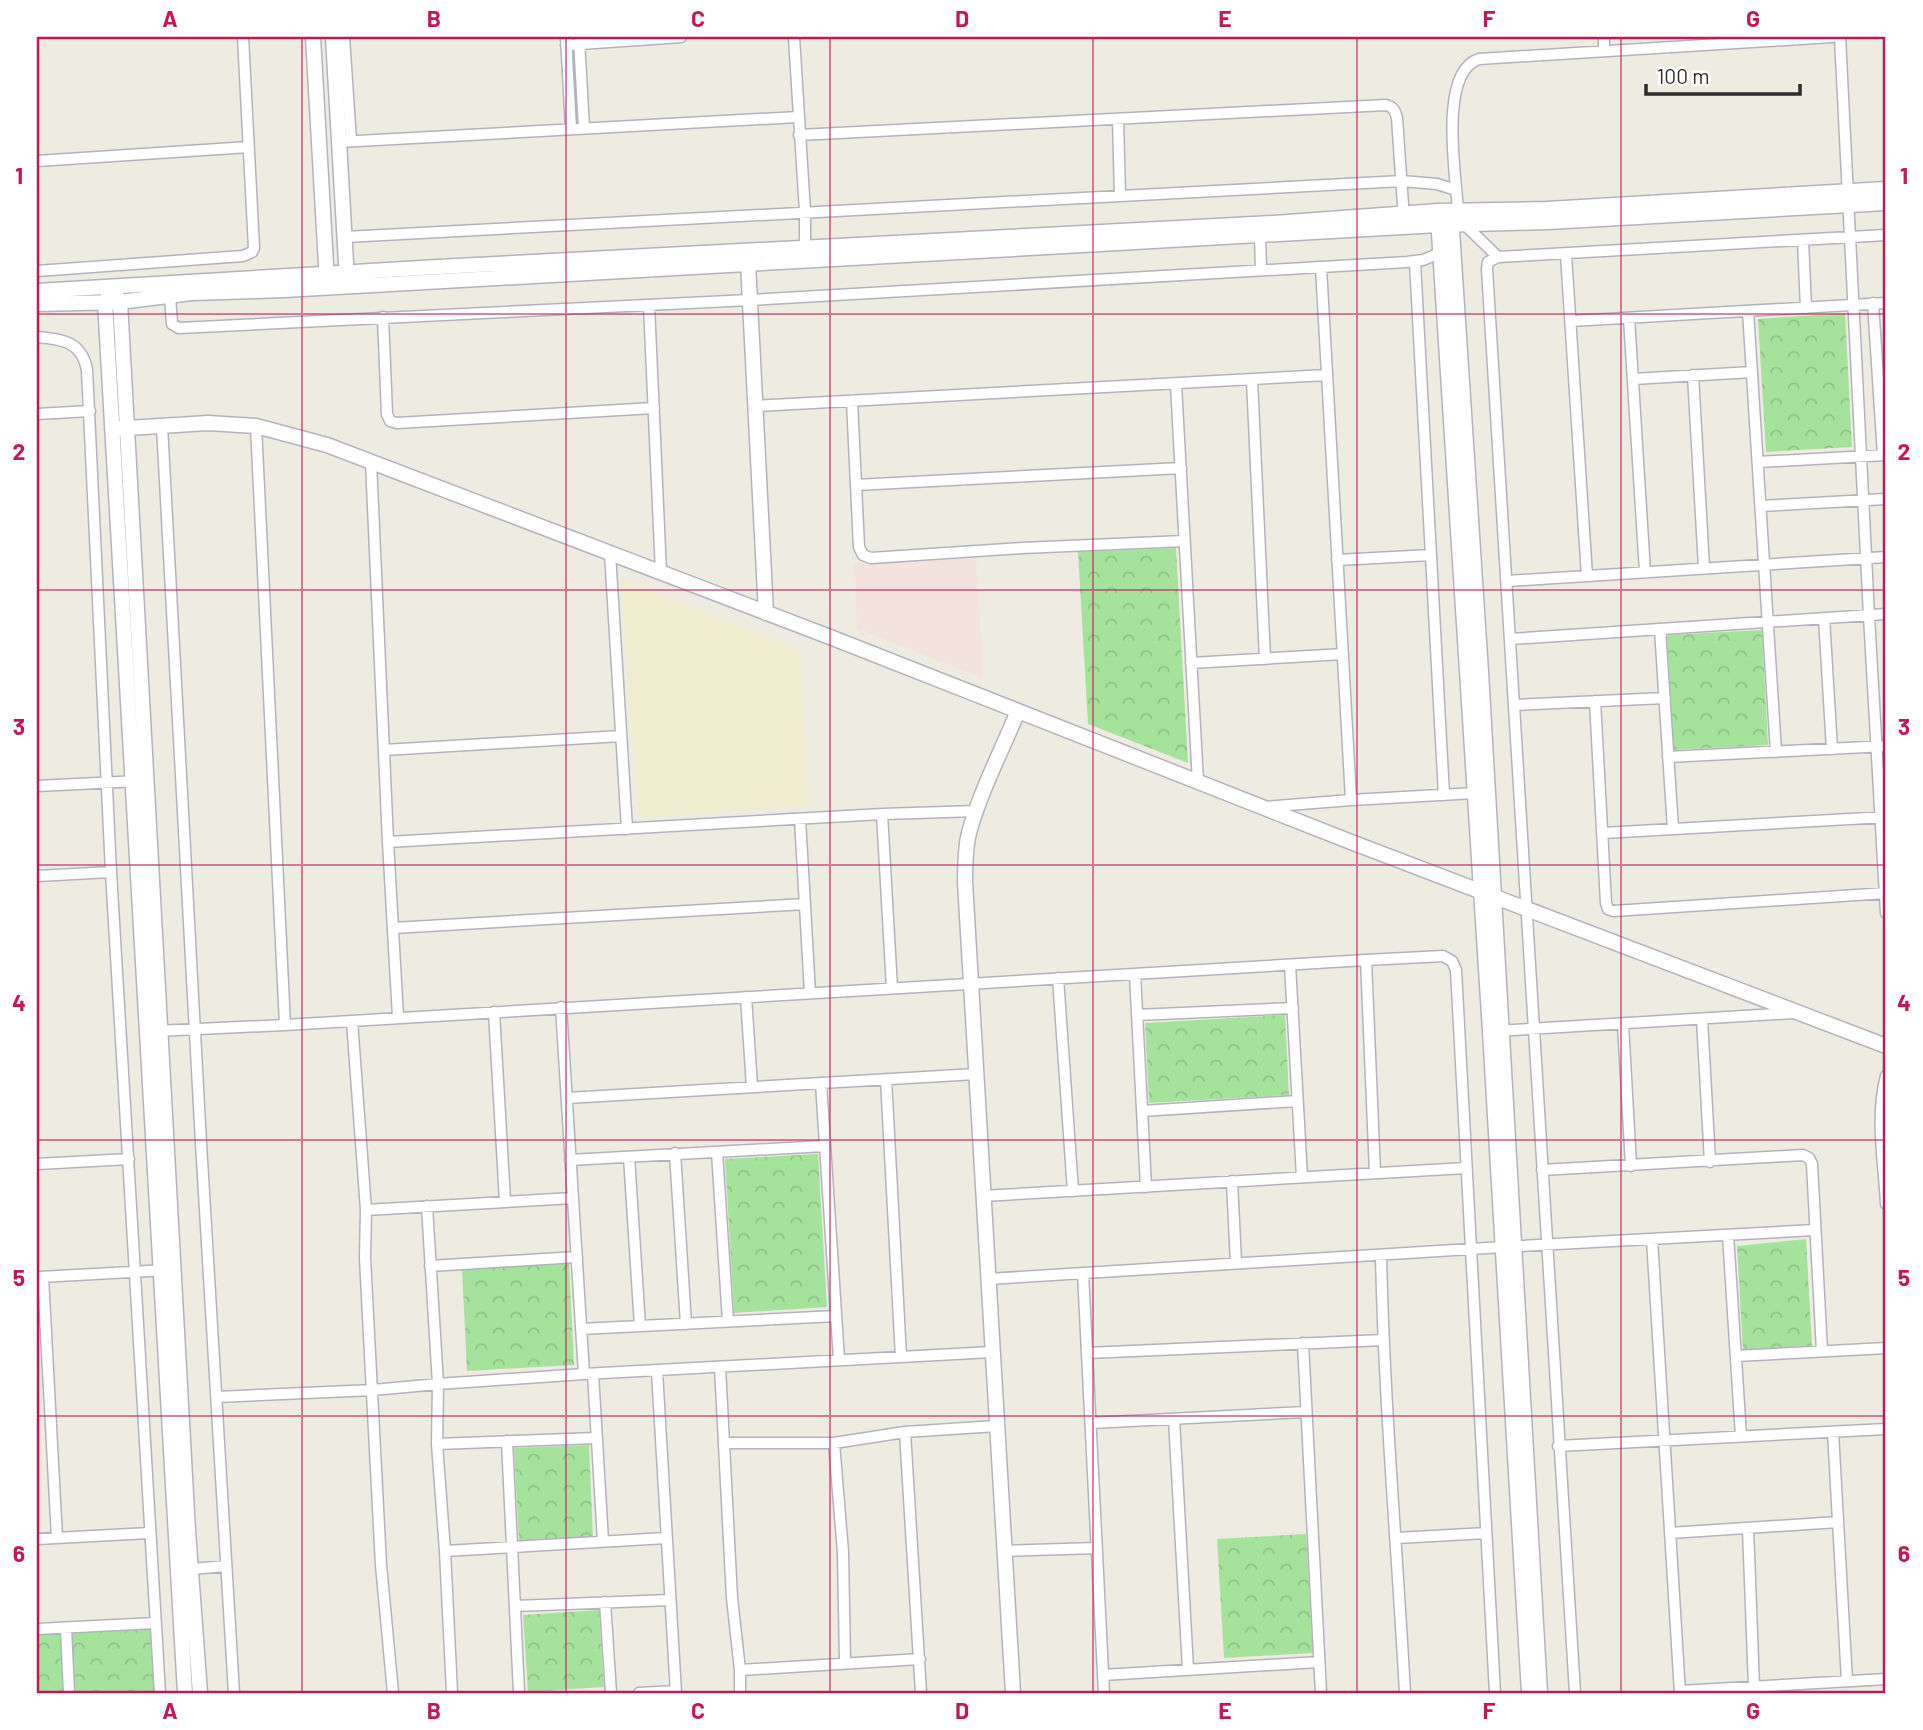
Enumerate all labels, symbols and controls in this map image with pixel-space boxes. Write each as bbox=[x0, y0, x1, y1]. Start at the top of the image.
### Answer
text: A bbox=[162, 4, 178, 32]
text: B bbox=[427, 4, 441, 32]
text: C bbox=[691, 4, 705, 32]
text: D bbox=[955, 4, 969, 32]
text: E bbox=[1218, 4, 1232, 32]
text: F bbox=[1483, 4, 1496, 32]
text: G bbox=[1746, 4, 1760, 32]
scale bar bbox=[1646, 52, 1800, 96]
text: 100 m bbox=[1657, 63, 1710, 88]
text: 1 bbox=[15, 161, 23, 189]
text: 1 bbox=[1900, 161, 1908, 189]
text: 2 bbox=[13, 437, 25, 465]
text: 2 bbox=[1898, 437, 1910, 465]
text: 3 bbox=[13, 712, 25, 740]
text: 3 bbox=[1898, 712, 1910, 740]
text: 4 bbox=[12, 988, 26, 1016]
text: 4 bbox=[1897, 988, 1911, 1016]
text: 5 bbox=[13, 1263, 25, 1291]
text: 5 bbox=[1898, 1263, 1910, 1291]
text: 6 bbox=[13, 1539, 25, 1567]
text: 6 bbox=[1898, 1539, 1910, 1567]
text: A bbox=[162, 1696, 178, 1724]
text: B bbox=[427, 1696, 441, 1724]
text: C bbox=[691, 1696, 705, 1724]
text: D bbox=[955, 1696, 969, 1724]
text: E bbox=[1218, 1696, 1232, 1724]
text: F bbox=[1483, 1696, 1496, 1724]
text: G bbox=[1746, 1696, 1760, 1724]

